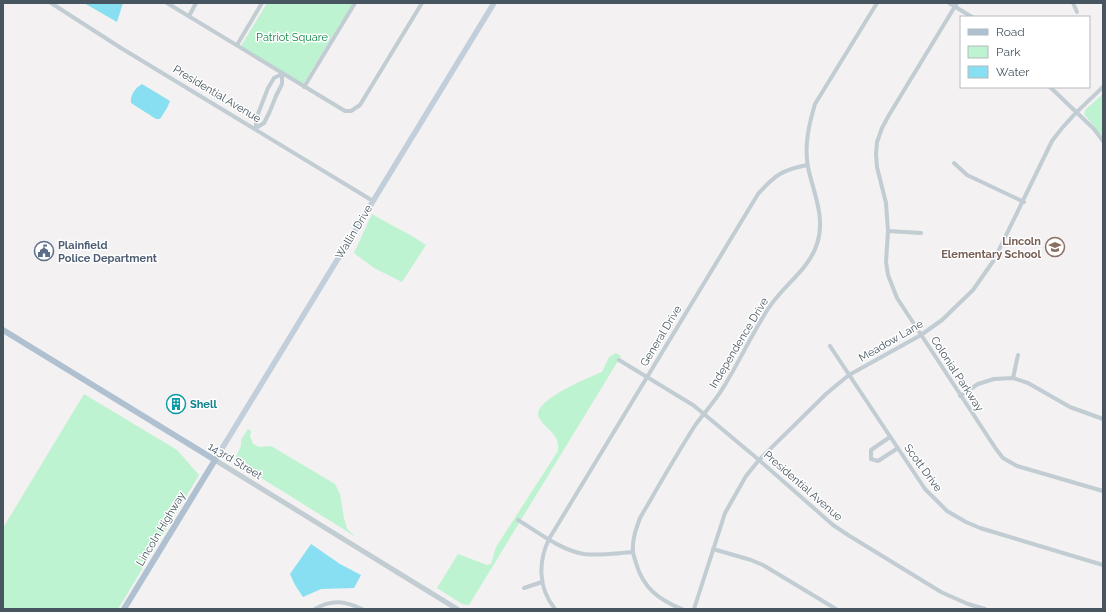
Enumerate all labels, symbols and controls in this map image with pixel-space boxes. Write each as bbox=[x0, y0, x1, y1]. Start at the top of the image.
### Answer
legend bbox=[960, 16, 1090, 88]
text: Road bbox=[996, 25, 1025, 39]
park label: Patriot Square bbox=[256, 31, 328, 44]
text: Park bbox=[996, 45, 1021, 59]
street label: Presidential Avenue bbox=[171, 63, 264, 126]
text: Water bbox=[996, 65, 1030, 79]
street label: Wallin Drive bbox=[333, 202, 375, 261]
place label: Lincoln Elementary School bbox=[941, 235, 1042, 261]
school or university icon: Lincoln Elementary School bbox=[1044, 236, 1066, 258]
place label: Plainfield Police Department bbox=[58, 239, 158, 265]
public building icon: Plainfield Police Department bbox=[33, 240, 55, 262]
street label: Independence Drive bbox=[707, 295, 771, 391]
street label: General Drive bbox=[638, 303, 685, 369]
street label: Meadow Lane bbox=[857, 317, 926, 365]
street label: Colonial Parkway bbox=[928, 334, 986, 414]
building icon: Shell bbox=[165, 393, 187, 415]
place label: Shell bbox=[190, 398, 217, 411]
street label: 143rd Street bbox=[206, 440, 265, 482]
street label: Scott Drive bbox=[901, 442, 945, 495]
street label: Presidential Avenue bbox=[761, 448, 845, 524]
street label: Lincoln Highway bbox=[134, 490, 188, 568]

